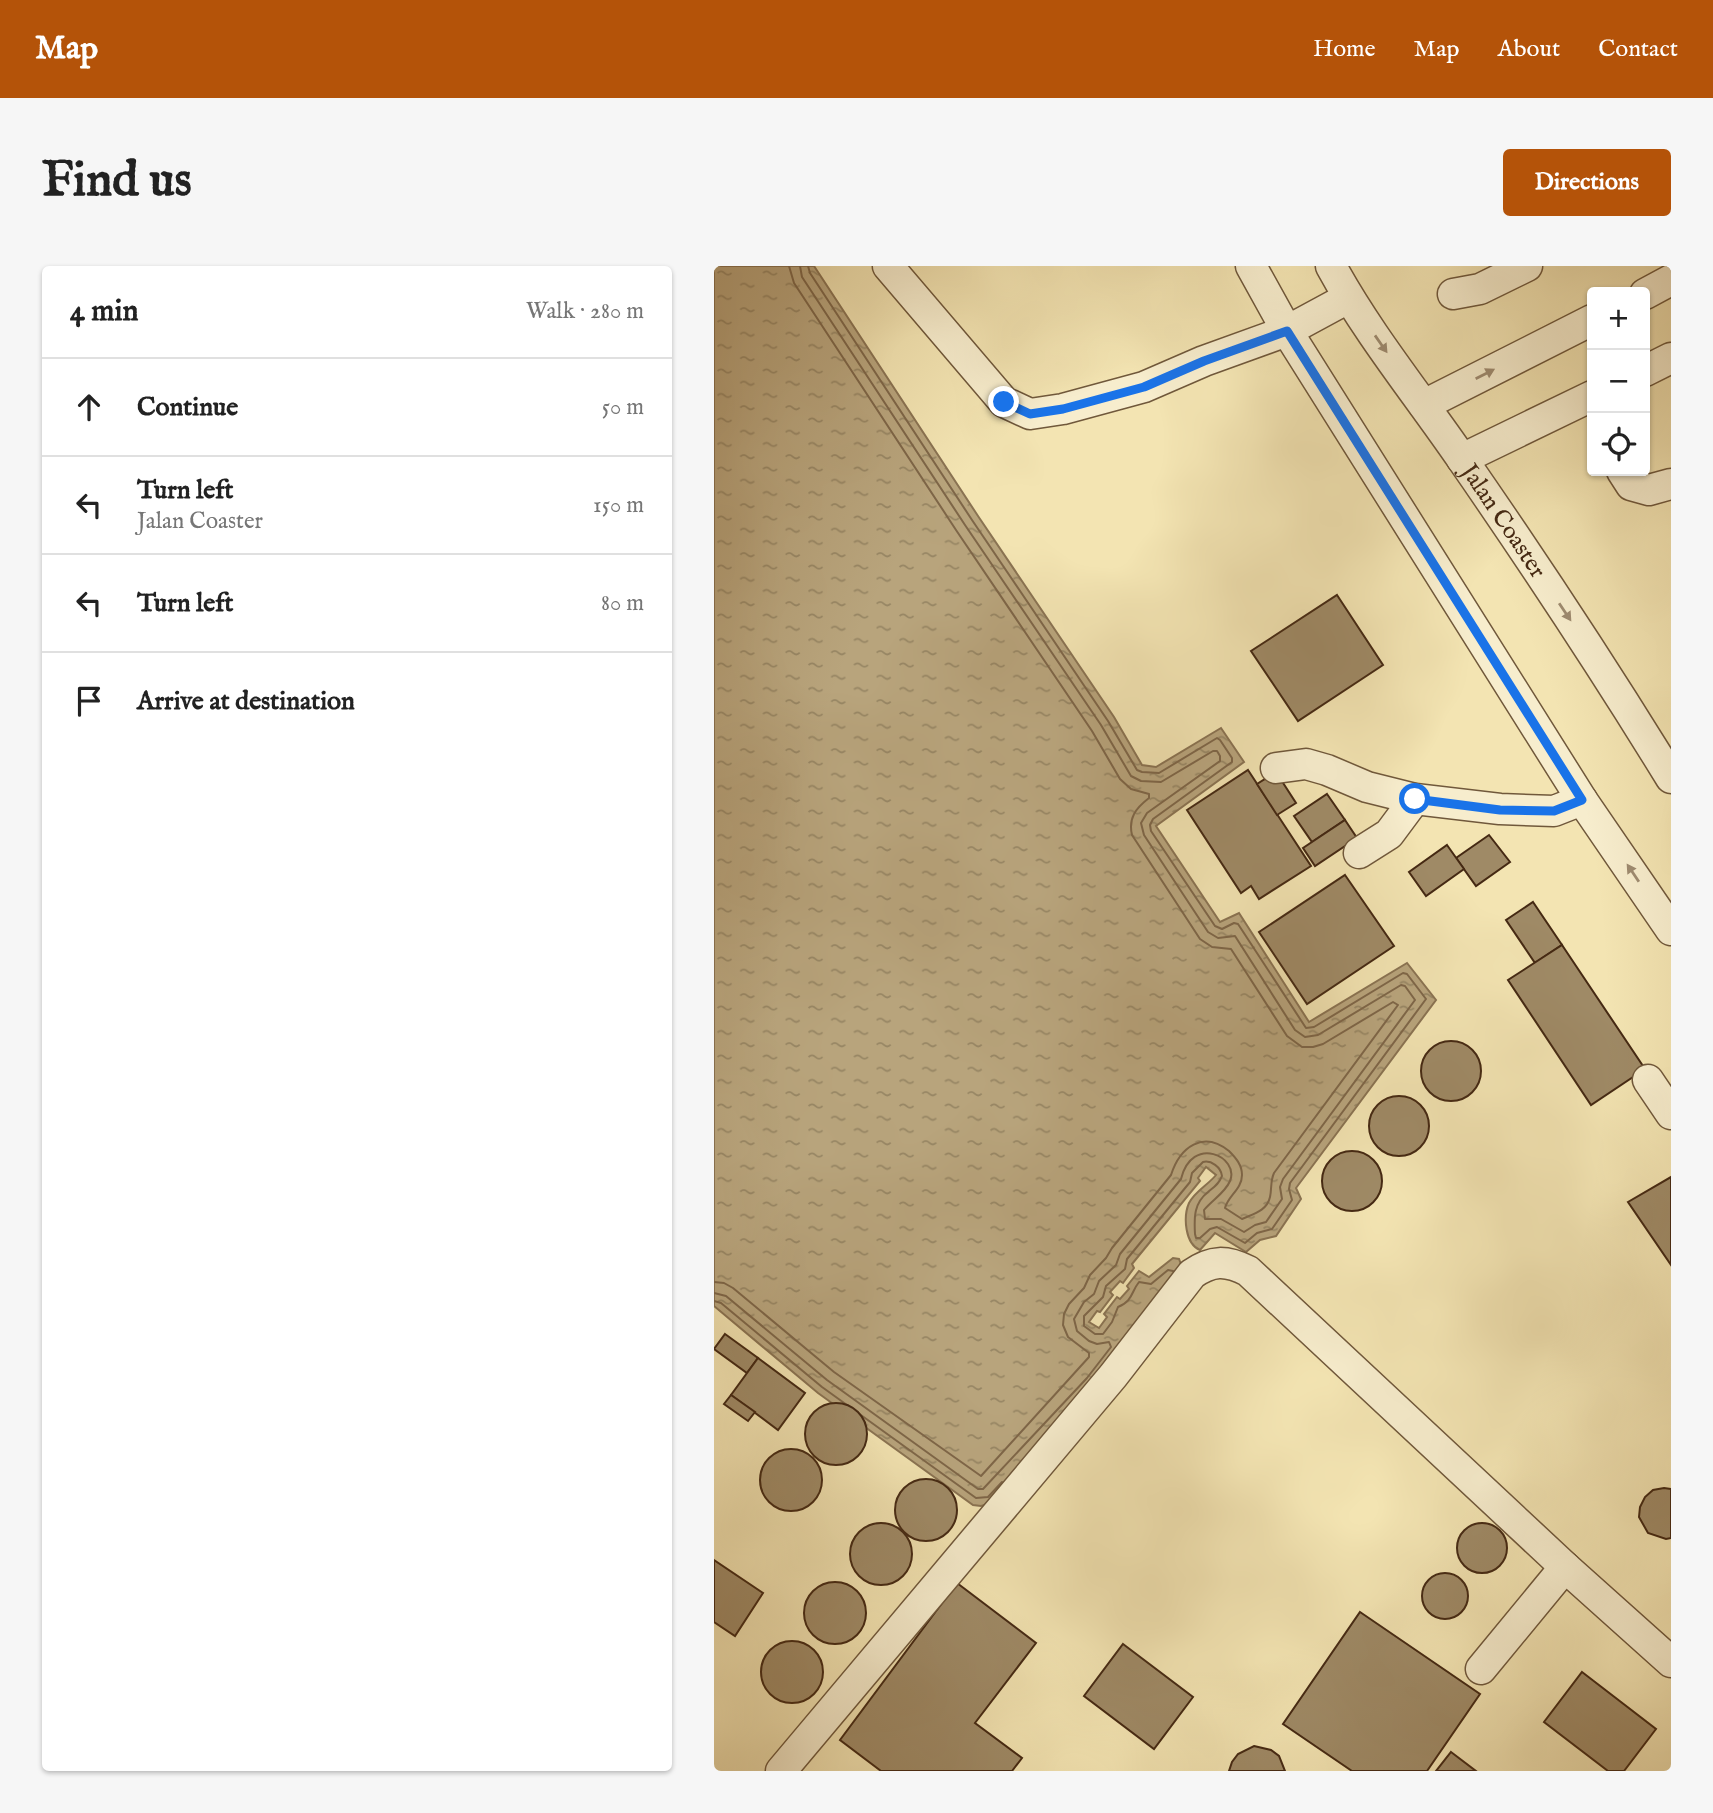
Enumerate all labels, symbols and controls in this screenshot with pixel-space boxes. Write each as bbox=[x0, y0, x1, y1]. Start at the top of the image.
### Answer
text: Map bbox=[35, 28, 98, 70]
text: Home bbox=[1313, 34, 1376, 65]
text: Map bbox=[1414, 34, 1460, 65]
text: About bbox=[1498, 34, 1560, 65]
text: Contact bbox=[1598, 34, 1678, 65]
button: Directions bbox=[1503, 149, 1671, 216]
text: Find us bbox=[42, 151, 192, 213]
map controls bbox=[1587, 287, 1650, 476]
button: + bbox=[1587, 287, 1650, 350]
text: 4 min bbox=[70, 293, 138, 331]
text: Walk · 280 m bbox=[526, 297, 644, 326]
one-way arrow bbox=[1374, 335, 1388, 353]
button: − bbox=[1587, 350, 1650, 413]
one-way arrow bbox=[1475, 369, 1495, 381]
route end bbox=[988, 386, 1019, 417]
icon: ahead bbox=[70, 388, 108, 426]
text: Continue bbox=[137, 391, 238, 424]
text: 50 m bbox=[602, 393, 644, 422]
button: locate bbox=[1587, 413, 1650, 476]
street label: Jalan Coaster bbox=[1451, 456, 1553, 585]
text: Turn left bbox=[137, 474, 234, 507]
icon: left bbox=[70, 486, 108, 524]
text: 150 m bbox=[593, 491, 644, 520]
text: Jalan Coaster bbox=[137, 507, 263, 536]
icon: left bbox=[70, 584, 108, 622]
text: Turn left bbox=[137, 587, 234, 620]
text: 80 m bbox=[601, 589, 644, 618]
one-way arrow bbox=[1558, 603, 1572, 621]
icon: arrive bbox=[70, 682, 108, 720]
text: Arrive at destination bbox=[137, 685, 355, 718]
route start bbox=[1399, 783, 1430, 814]
one-way arrow bbox=[1626, 863, 1639, 883]

